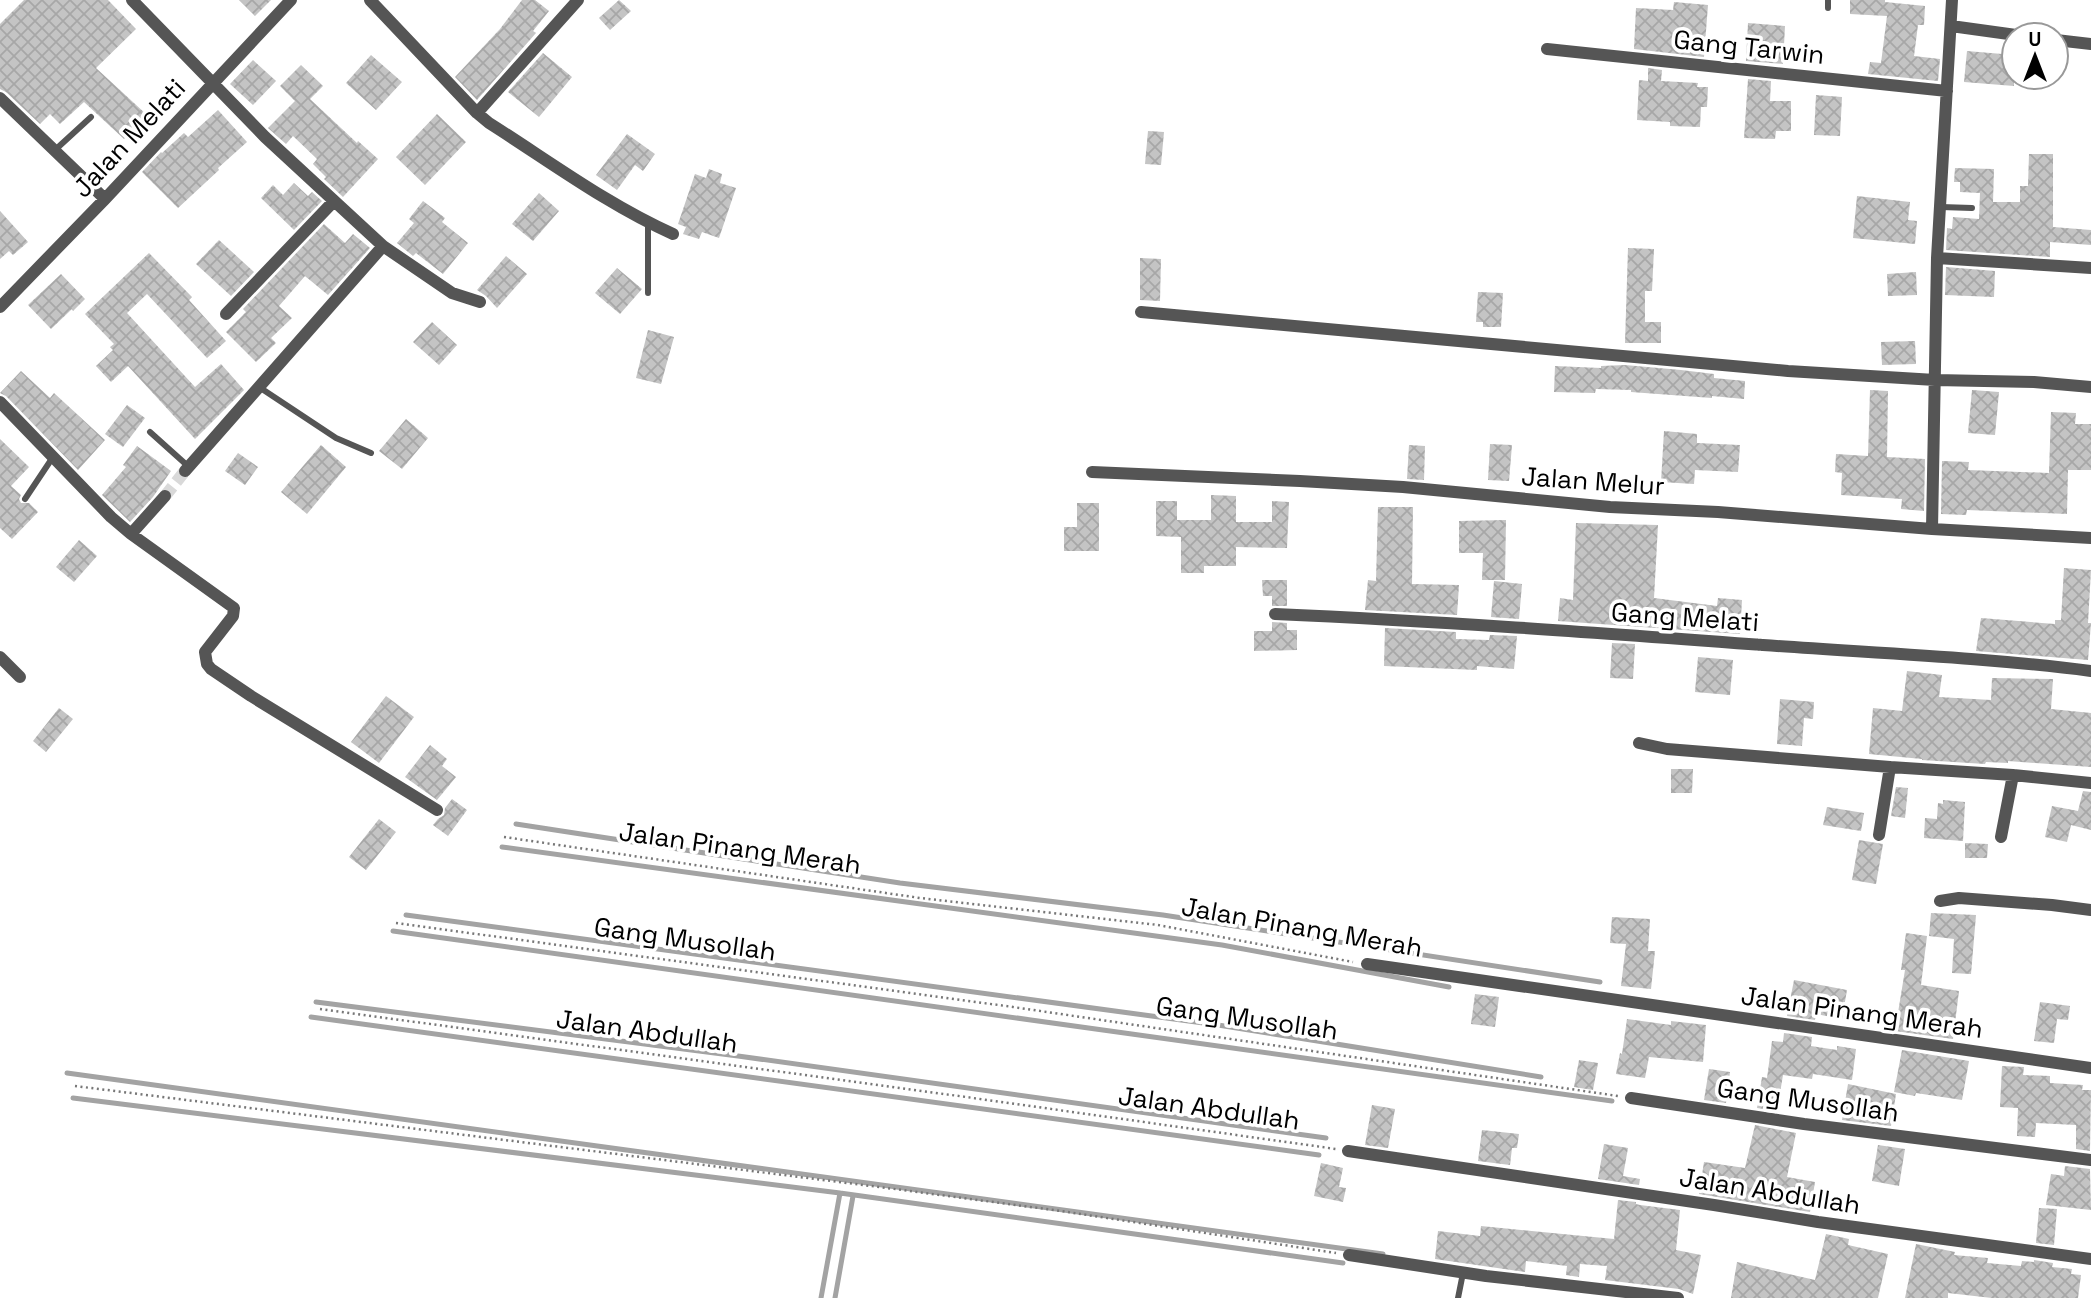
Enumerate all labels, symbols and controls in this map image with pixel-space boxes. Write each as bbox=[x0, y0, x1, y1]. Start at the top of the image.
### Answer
north arrow bbox=[2000, 21, 2070, 91]
street label: Gang Tarwin bbox=[1672, 22, 1826, 72]
text: U bbox=[2029, 27, 2041, 52]
street label: Jalan Melati bbox=[65, 71, 193, 205]
street label: Jalan Melur bbox=[1520, 459, 1666, 503]
street label: Gang Melati bbox=[1610, 595, 1760, 639]
street label: Jalan Pinang Merah bbox=[617, 814, 863, 882]
street label: Jalan Pinang Merah bbox=[1179, 889, 1425, 965]
street label: Gang Musollah bbox=[592, 909, 778, 969]
street label: Jalan Pinang Merah bbox=[1739, 978, 1985, 1046]
street label: Gang Musollah bbox=[1154, 988, 1340, 1048]
street label: Jalan Abdullah bbox=[554, 1001, 740, 1061]
street label: Gang Musollah bbox=[1715, 1070, 1901, 1130]
street label: Jalan Abdullah bbox=[1116, 1078, 1302, 1138]
street label: Jalan Abdullah bbox=[1677, 1160, 1863, 1222]

